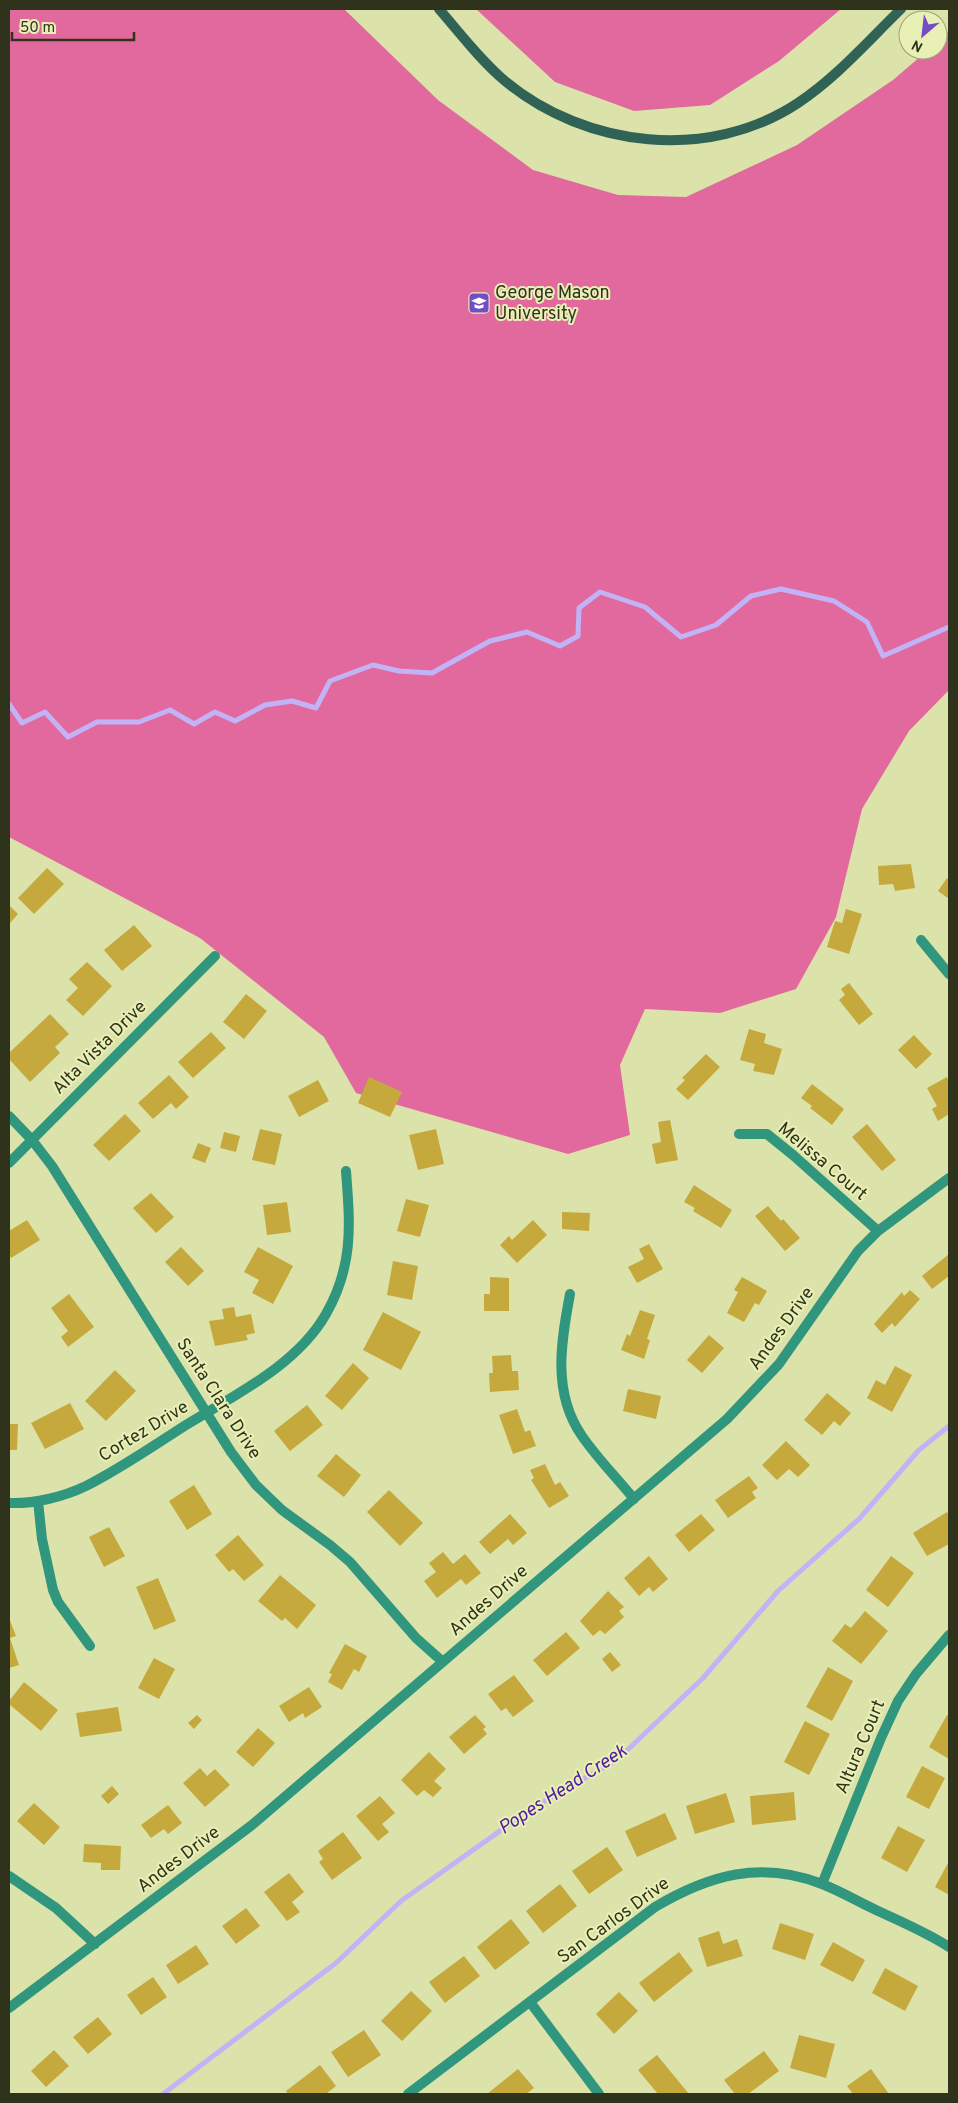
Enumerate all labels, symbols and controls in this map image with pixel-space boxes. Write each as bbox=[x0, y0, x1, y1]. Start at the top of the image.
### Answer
scale bar bbox=[12, 10, 135, 42]
north arrow bbox=[898, 10, 948, 60]
text: 50 m bbox=[20, 19, 55, 38]
text: N bbox=[909, 35, 926, 55]
place label: George Mason University bbox=[495, 282, 610, 326]
school or university icon: George Mason University bbox=[467, 291, 491, 315]
street label: Alta Vista Drive bbox=[48, 996, 152, 1100]
street label: Melissa Court bbox=[772, 1118, 872, 1206]
street label: Andes Drive bbox=[744, 1283, 820, 1375]
street label: Santa Clara Drive bbox=[170, 1334, 266, 1464]
street label: Cortez Drive bbox=[95, 1396, 193, 1468]
street label: Andes Drive bbox=[445, 1560, 533, 1642]
street label: Altura Court bbox=[831, 1696, 891, 1798]
water label: Popes Head Creek bbox=[494, 1739, 632, 1841]
street label: Andes Drive bbox=[133, 1821, 225, 1899]
street label: San Carlos Drive bbox=[553, 1873, 675, 1969]

